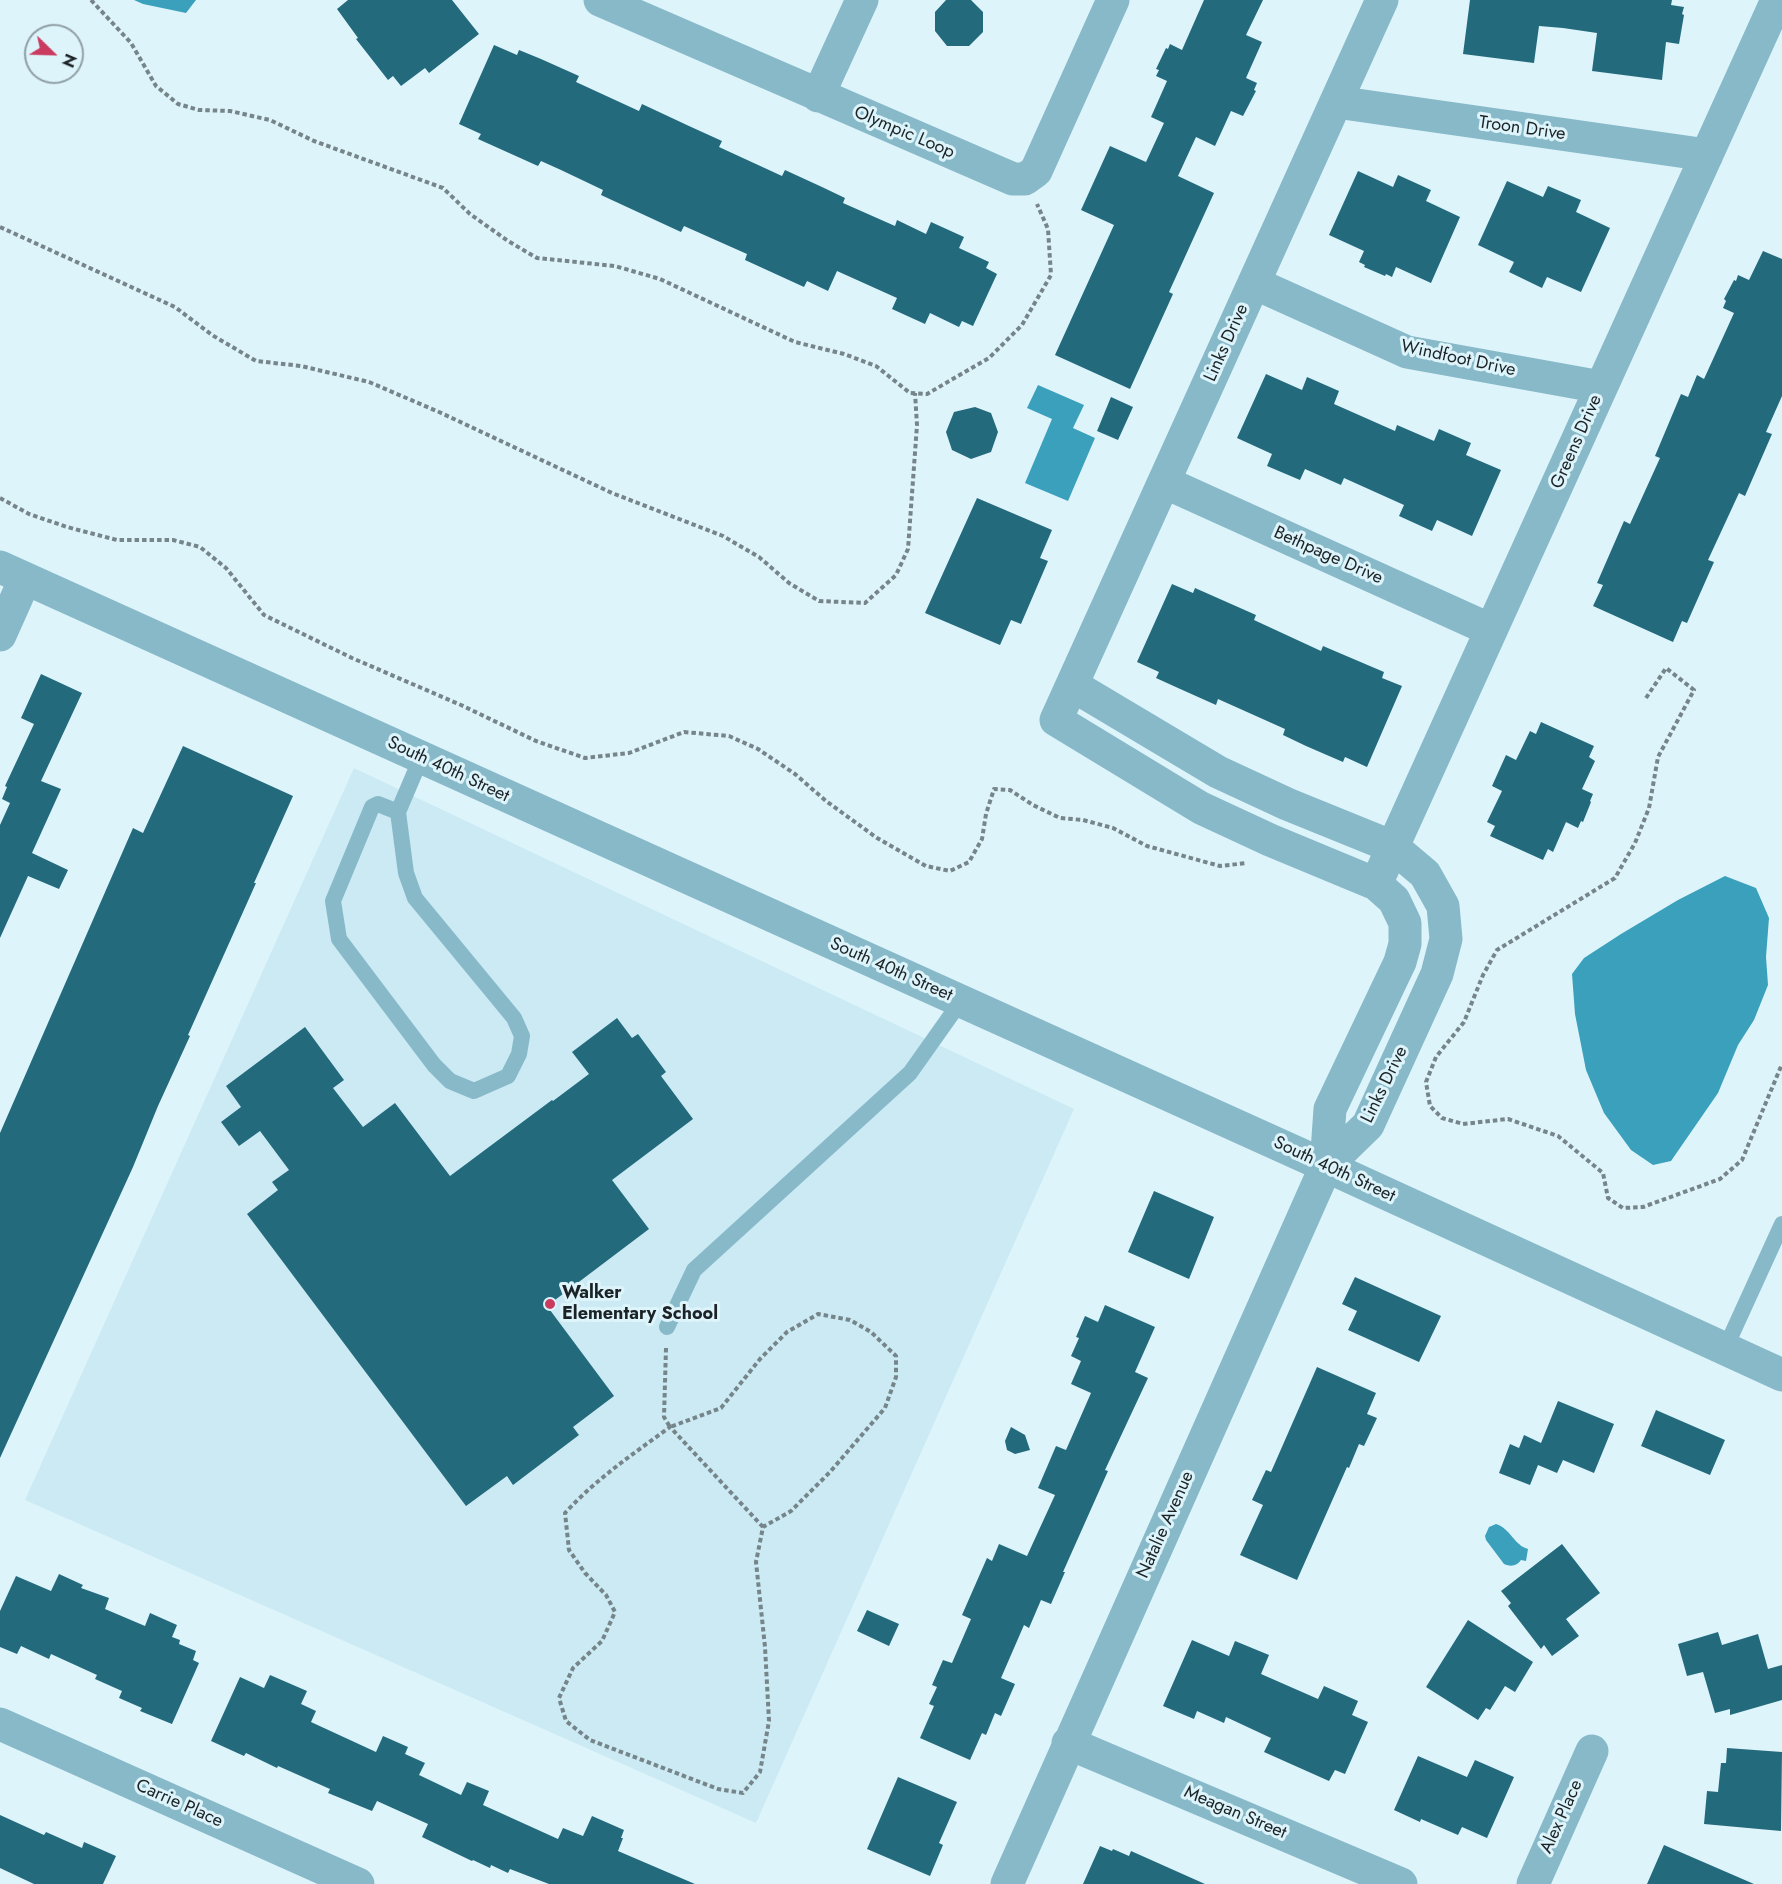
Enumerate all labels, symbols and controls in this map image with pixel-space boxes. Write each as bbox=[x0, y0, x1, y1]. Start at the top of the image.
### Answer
north arrow bbox=[24, 24, 84, 84]
text: N bbox=[56, 50, 82, 71]
street label: Olympic Loop bbox=[850, 102, 958, 164]
street label: Troon Drive bbox=[1477, 112, 1567, 146]
street label: Links Drive bbox=[1200, 301, 1254, 385]
street label: Windfoot Drive bbox=[1399, 336, 1517, 382]
street label: Greens Drive bbox=[1547, 392, 1607, 492]
street label: Bethpage Drive bbox=[1270, 522, 1386, 590]
street label: South 40th Street bbox=[384, 732, 512, 808]
street label: South 40th Street bbox=[826, 933, 956, 1007]
street label: Links Drive bbox=[1357, 1043, 1413, 1127]
street label: South 40th Street bbox=[1270, 1132, 1398, 1208]
place label: Walker Elementary School bbox=[562, 1283, 718, 1326]
marker: Walker Elementary School bbox=[543, 1297, 557, 1311]
street label: Natalie Avenue bbox=[1133, 1468, 1199, 1582]
street label: Carrie Place bbox=[132, 1775, 226, 1833]
street label: Alex Place bbox=[1536, 1777, 1588, 1857]
street label: Meagan Street bbox=[1181, 1782, 1289, 1844]

